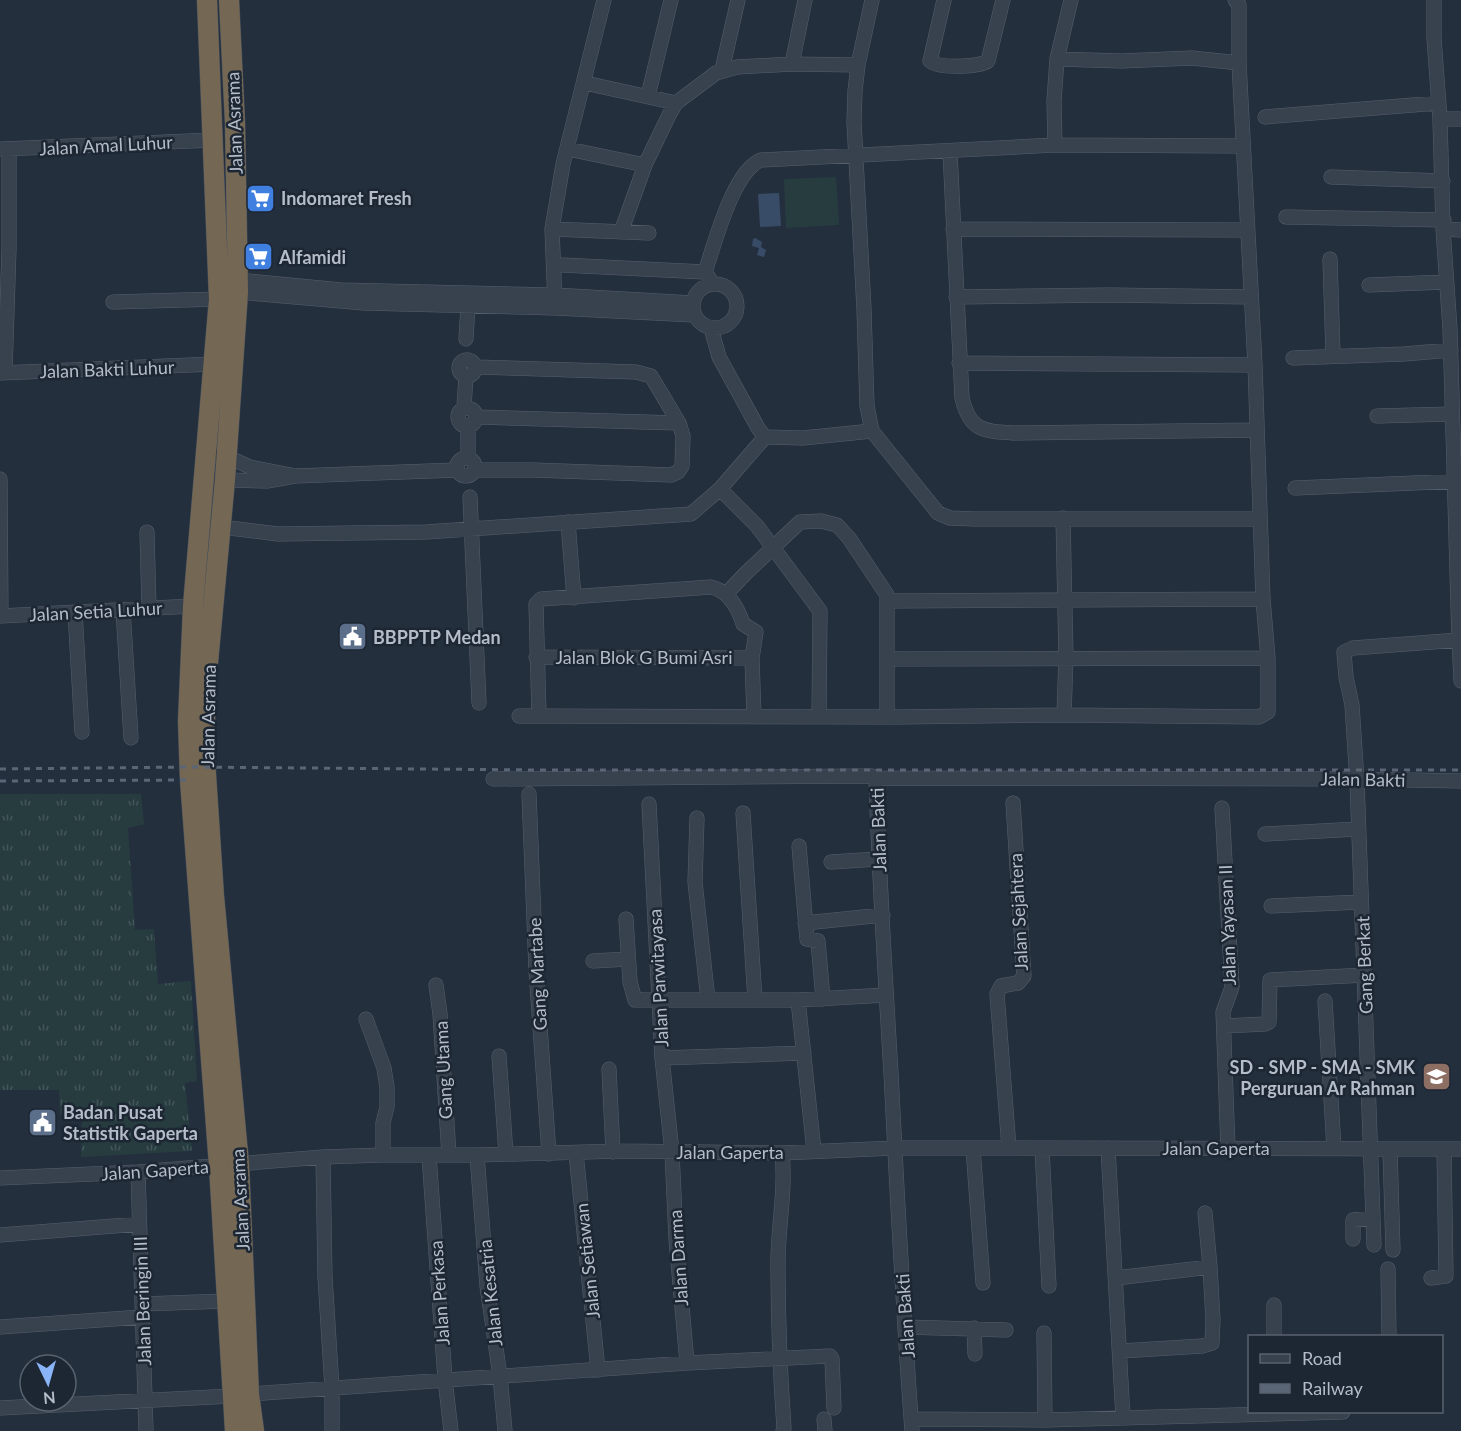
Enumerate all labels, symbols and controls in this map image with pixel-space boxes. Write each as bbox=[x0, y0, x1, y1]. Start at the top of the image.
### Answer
street label: Jalan Asrama bbox=[221, 71, 247, 175]
street label: Jalan Amal Luhur bbox=[39, 130, 174, 159]
supermarket icon: Indomaret Fresh bbox=[244, 182, 276, 214]
place label: Indomaret Fresh bbox=[281, 187, 412, 209]
supermarket icon: Alfamidi bbox=[242, 241, 274, 273]
place label: Alfamidi bbox=[278, 246, 346, 268]
street label: Jalan Bakti Luhur bbox=[39, 356, 175, 382]
street label: Jalan Setia Luhur bbox=[29, 597, 164, 625]
public building icon: BBPPTP Medan bbox=[336, 621, 368, 653]
place label: BBPPTP Medan bbox=[373, 626, 501, 648]
street label: Jalan Blok G Bumi Asri bbox=[556, 646, 732, 668]
street label: Jalan Asrama bbox=[196, 665, 220, 767]
street label: Jalan Bakti bbox=[1320, 767, 1406, 791]
street label: Jalan Bakti bbox=[866, 787, 890, 873]
street label: Jalan Sejahtera bbox=[1004, 853, 1032, 971]
street label: Jalan Yayasan II bbox=[1214, 864, 1240, 986]
street label: Jalan Parwitayasa bbox=[643, 908, 673, 1048]
street label: Gang Berkat bbox=[1351, 915, 1377, 1014]
street label: Gang Martabe bbox=[523, 917, 551, 1031]
street label: Gang Utama bbox=[429, 1020, 457, 1120]
place label: SD - SMP - SMA - SMK Perguruan Ar Rahman bbox=[1230, 1056, 1416, 1099]
school or university icon: SD - SMP - SMA - SMK Perguruan Ar Rahman bbox=[1420, 1061, 1452, 1093]
place label: Badan Pusat Statistik Gaperta bbox=[63, 1101, 198, 1144]
public building icon: Badan Pusat Statistik Gaperta bbox=[26, 1106, 58, 1138]
street label: Jalan Gaperta bbox=[1162, 1137, 1270, 1159]
street label: Jalan Gaperta bbox=[676, 1141, 784, 1163]
street label: Jalan Asrama bbox=[226, 1148, 254, 1252]
street label: Jalan Gaperta bbox=[101, 1155, 209, 1185]
street label: Jalan Setiawan bbox=[570, 1202, 604, 1320]
street label: Jalan Darma bbox=[664, 1209, 692, 1307]
street label: Jalan Beringin III bbox=[129, 1236, 155, 1366]
street label: Jalan Kesatria bbox=[473, 1238, 507, 1348]
street label: Jalan Perkasa bbox=[424, 1240, 454, 1346]
street label: Jalan Bakti bbox=[891, 1273, 919, 1359]
legend bbox=[1248, 1335, 1443, 1413]
text: Road bbox=[1302, 1347, 1342, 1369]
north arrow bbox=[18, 1353, 78, 1413]
text: Railway bbox=[1302, 1377, 1363, 1399]
text: N bbox=[42, 1388, 56, 1408]

